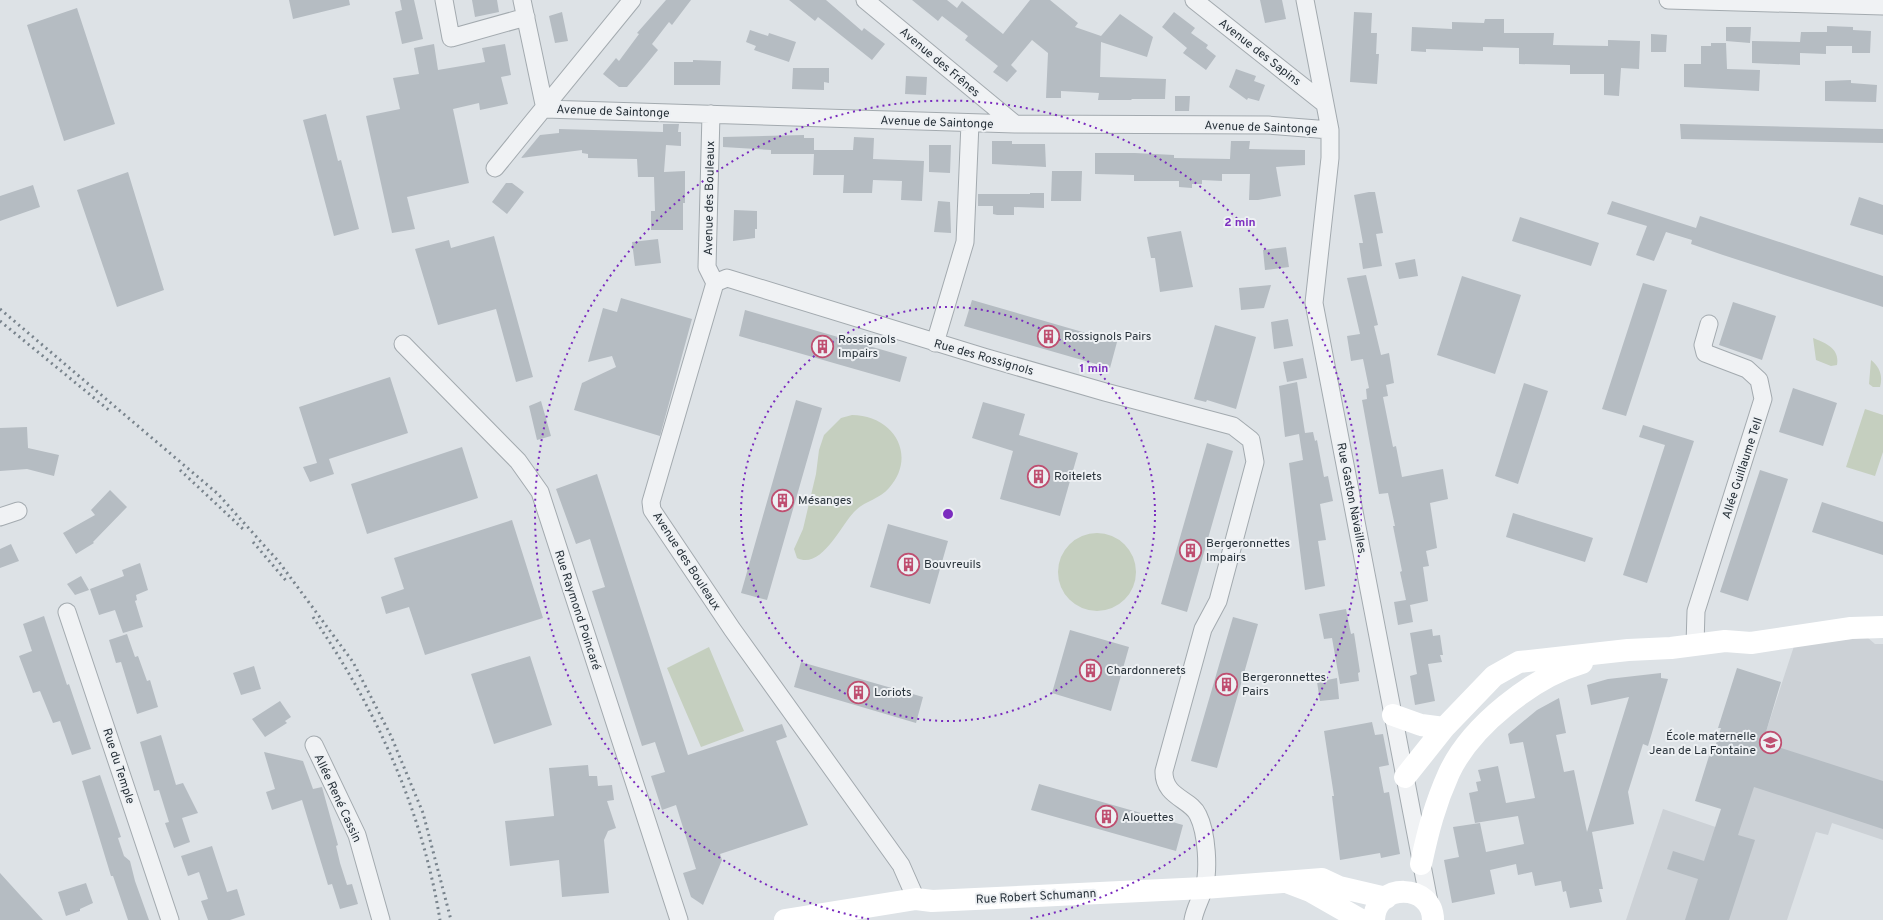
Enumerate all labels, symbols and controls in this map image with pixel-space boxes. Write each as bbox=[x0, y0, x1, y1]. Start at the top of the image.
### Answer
street label: Avenue des Sapins bbox=[1215, 16, 1304, 90]
street label: Avenue des Frênes bbox=[896, 24, 983, 101]
street label: Avenue de Saintonge bbox=[556, 102, 670, 122]
street label: Avenue de Saintonge bbox=[880, 113, 994, 133]
street label: Avenue de Saintonge bbox=[1204, 118, 1318, 138]
street label: Avenue des Bouleaux bbox=[701, 140, 719, 256]
text: 2 min bbox=[1224, 215, 1256, 231]
building icon: Rossignols Pairs bbox=[1036, 323, 1062, 349]
place label: Rossignols Pairs bbox=[1064, 329, 1151, 345]
place label: Rossignols Impairs bbox=[838, 332, 896, 362]
building icon: Rossignols Impairs bbox=[810, 333, 836, 359]
street label: Rue des Rossignols bbox=[932, 336, 1035, 380]
text: 1 min bbox=[1080, 361, 1108, 377]
street label: Allée Guillaume Tell bbox=[1719, 416, 1767, 521]
street label: Rue Gaston Navailles bbox=[1332, 441, 1370, 555]
building icon: Roitelets bbox=[1026, 463, 1052, 489]
place label: Roitelets bbox=[1054, 469, 1102, 485]
building icon: Mésanges bbox=[769, 487, 795, 513]
place label: Mésanges bbox=[798, 493, 852, 509]
centre of rings bbox=[941, 507, 955, 521]
street label: Avenue des Bouleaux bbox=[648, 509, 724, 614]
place label: Bergeronnettes Impairs bbox=[1206, 536, 1290, 566]
building icon: Bergeronnettes Impairs bbox=[1177, 537, 1203, 563]
street label: Rue Raymond Poincaré bbox=[550, 548, 604, 672]
building icon: Bouvreuils bbox=[896, 551, 922, 577]
place label: Bouvreuils bbox=[924, 557, 981, 573]
building icon: Chardonnerets bbox=[1078, 657, 1104, 683]
place label: Chardonnerets bbox=[1106, 663, 1186, 679]
place label: Bergeronnettes Pairs bbox=[1242, 670, 1326, 700]
building icon: Bergeronnettes Pairs bbox=[1214, 671, 1240, 697]
building icon: Loriots bbox=[845, 679, 871, 705]
place label: Loriots bbox=[874, 685, 912, 701]
street label: Rue du Temple bbox=[98, 726, 138, 806]
place label: École maternelle Jean de La Fontaine bbox=[1649, 729, 1756, 759]
school or university icon: École maternelle Jean de La Fontaine bbox=[1758, 730, 1784, 756]
street label: Allée René Cassin bbox=[310, 752, 365, 845]
building icon: Alouettes bbox=[1094, 804, 1120, 830]
place label: Alouettes bbox=[1122, 810, 1174, 826]
street label: Rue Robert Schumann bbox=[975, 886, 1097, 908]

